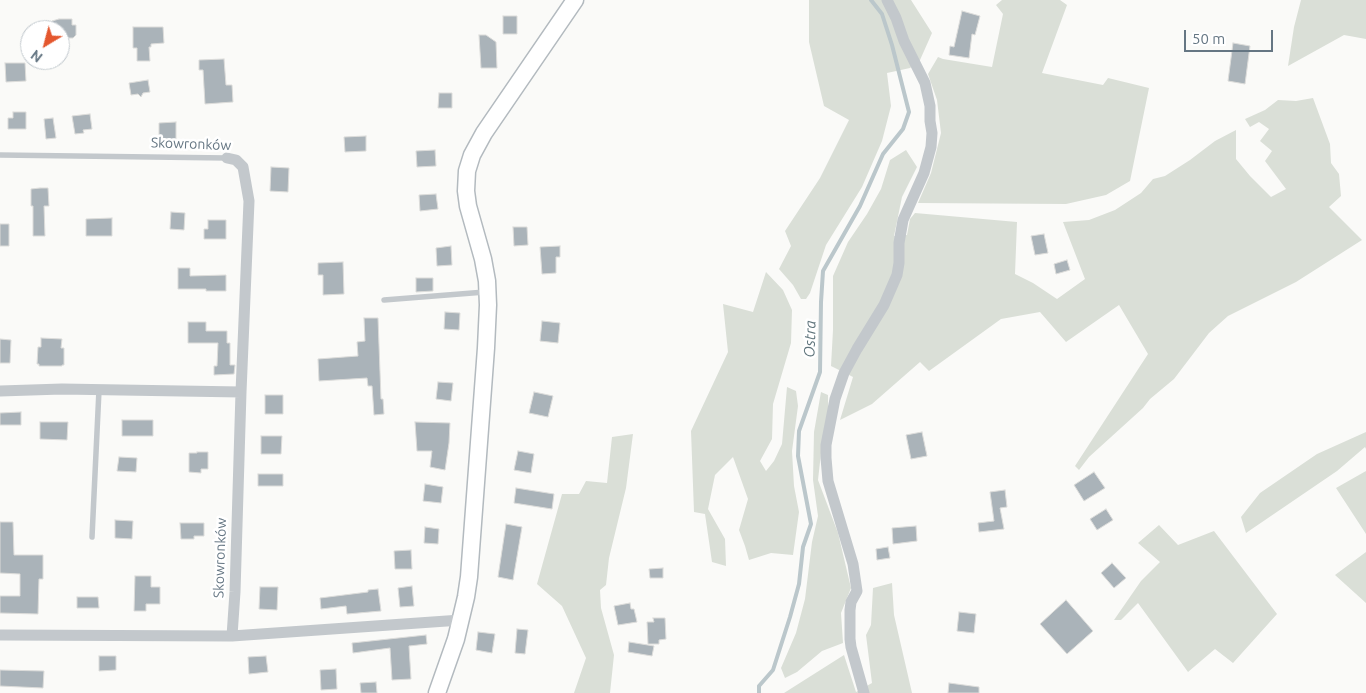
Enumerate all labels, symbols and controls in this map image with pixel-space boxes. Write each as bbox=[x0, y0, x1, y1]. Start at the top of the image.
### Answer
north arrow bbox=[20, 20, 70, 70]
scale bar bbox=[1186, 20, 1275, 52]
text: 50 m bbox=[1192, 30, 1225, 47]
text: N bbox=[28, 47, 46, 66]
street label: Skowronków bbox=[150, 134, 232, 154]
water label: Ostra bbox=[800, 320, 820, 358]
street label: Skowronków bbox=[210, 517, 230, 599]

